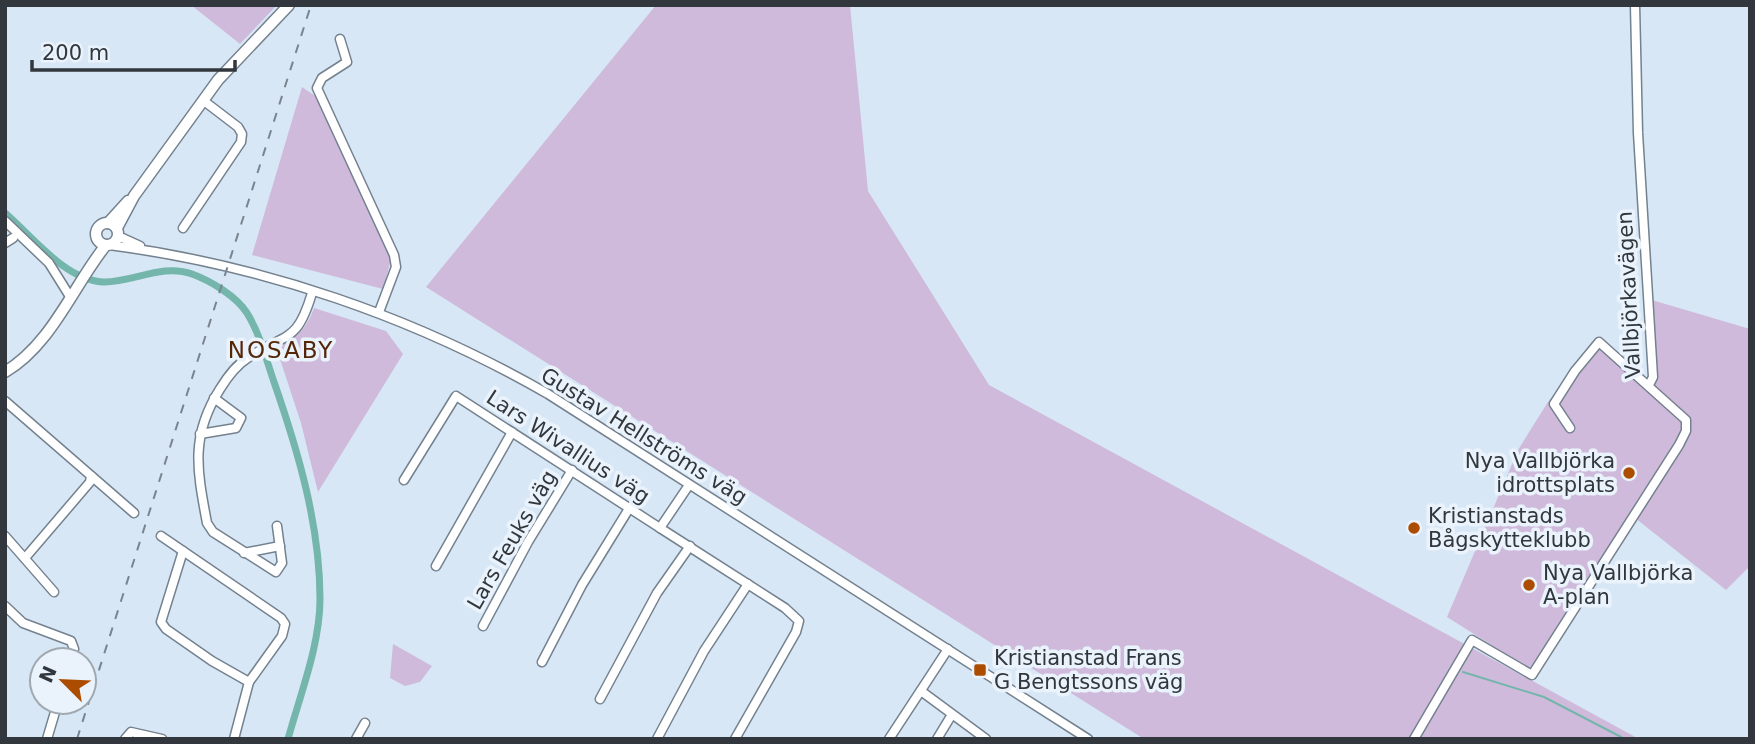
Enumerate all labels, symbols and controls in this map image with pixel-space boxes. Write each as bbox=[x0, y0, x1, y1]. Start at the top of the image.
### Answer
scale bar bbox=[32, 28, 234, 72]
text: 200 m bbox=[42, 41, 109, 65]
street label: Vallbjörkavägen bbox=[1613, 211, 1645, 379]
district label: NOSABY bbox=[228, 337, 334, 363]
street label: Gustav Hellströms väg bbox=[537, 363, 751, 509]
street label: Lars Wivallius väg bbox=[482, 385, 654, 509]
place label: Nya Vallbjörka idrottsplats bbox=[1465, 449, 1615, 497]
marker: Nya Vallbjörka idrottsplats bbox=[1621, 465, 1637, 481]
street label: Lars Feuks väg bbox=[463, 466, 561, 614]
place label: Kristianstads Bågskytteklubb bbox=[1428, 504, 1591, 552]
marker: Kristianstads Bågskytteklubb bbox=[1406, 520, 1422, 536]
place label: Nya Vallbjörka A-plan bbox=[1543, 561, 1693, 609]
marker: Nya Vallbjörka A-plan bbox=[1521, 577, 1537, 593]
north arrow bbox=[28, 646, 98, 716]
place label: Kristianstad Frans G Bengtssons väg bbox=[994, 646, 1183, 694]
text: N bbox=[34, 662, 61, 686]
marker: Kristianstad Frans G Bengtssons väg bbox=[972, 662, 988, 678]

